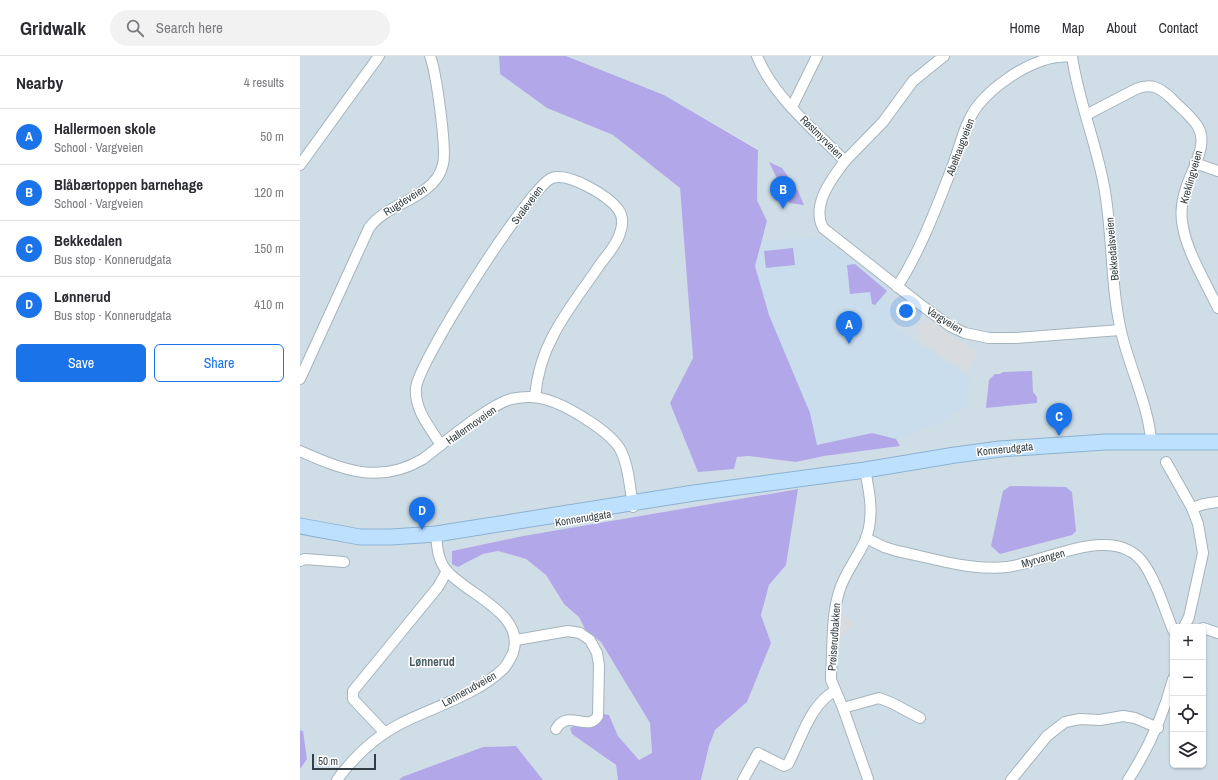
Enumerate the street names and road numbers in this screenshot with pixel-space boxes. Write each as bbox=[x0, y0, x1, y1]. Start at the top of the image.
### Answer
street label: Røstmyrveien bbox=[797, 112, 847, 162]
street label: Abelhaugveien bbox=[942, 116, 977, 179]
street label: Kreklingveien bbox=[1177, 149, 1205, 205]
street label: Rugdeveien bbox=[381, 181, 429, 219]
street label: Svaleveien bbox=[508, 183, 546, 227]
street label: Bekkedalsveien bbox=[1102, 217, 1122, 281]
street label: Vargveien bbox=[924, 303, 966, 337]
street label: Hallermoveien bbox=[443, 403, 499, 447]
street label: Konnerudgata bbox=[976, 439, 1034, 459]
street label: Konnerudgata bbox=[554, 507, 612, 529]
street label: Myrvangen bbox=[1020, 545, 1066, 571]
street label: Prøiserudbakken bbox=[825, 602, 843, 672]
street label: Lønnerudveien bbox=[439, 668, 499, 710]

